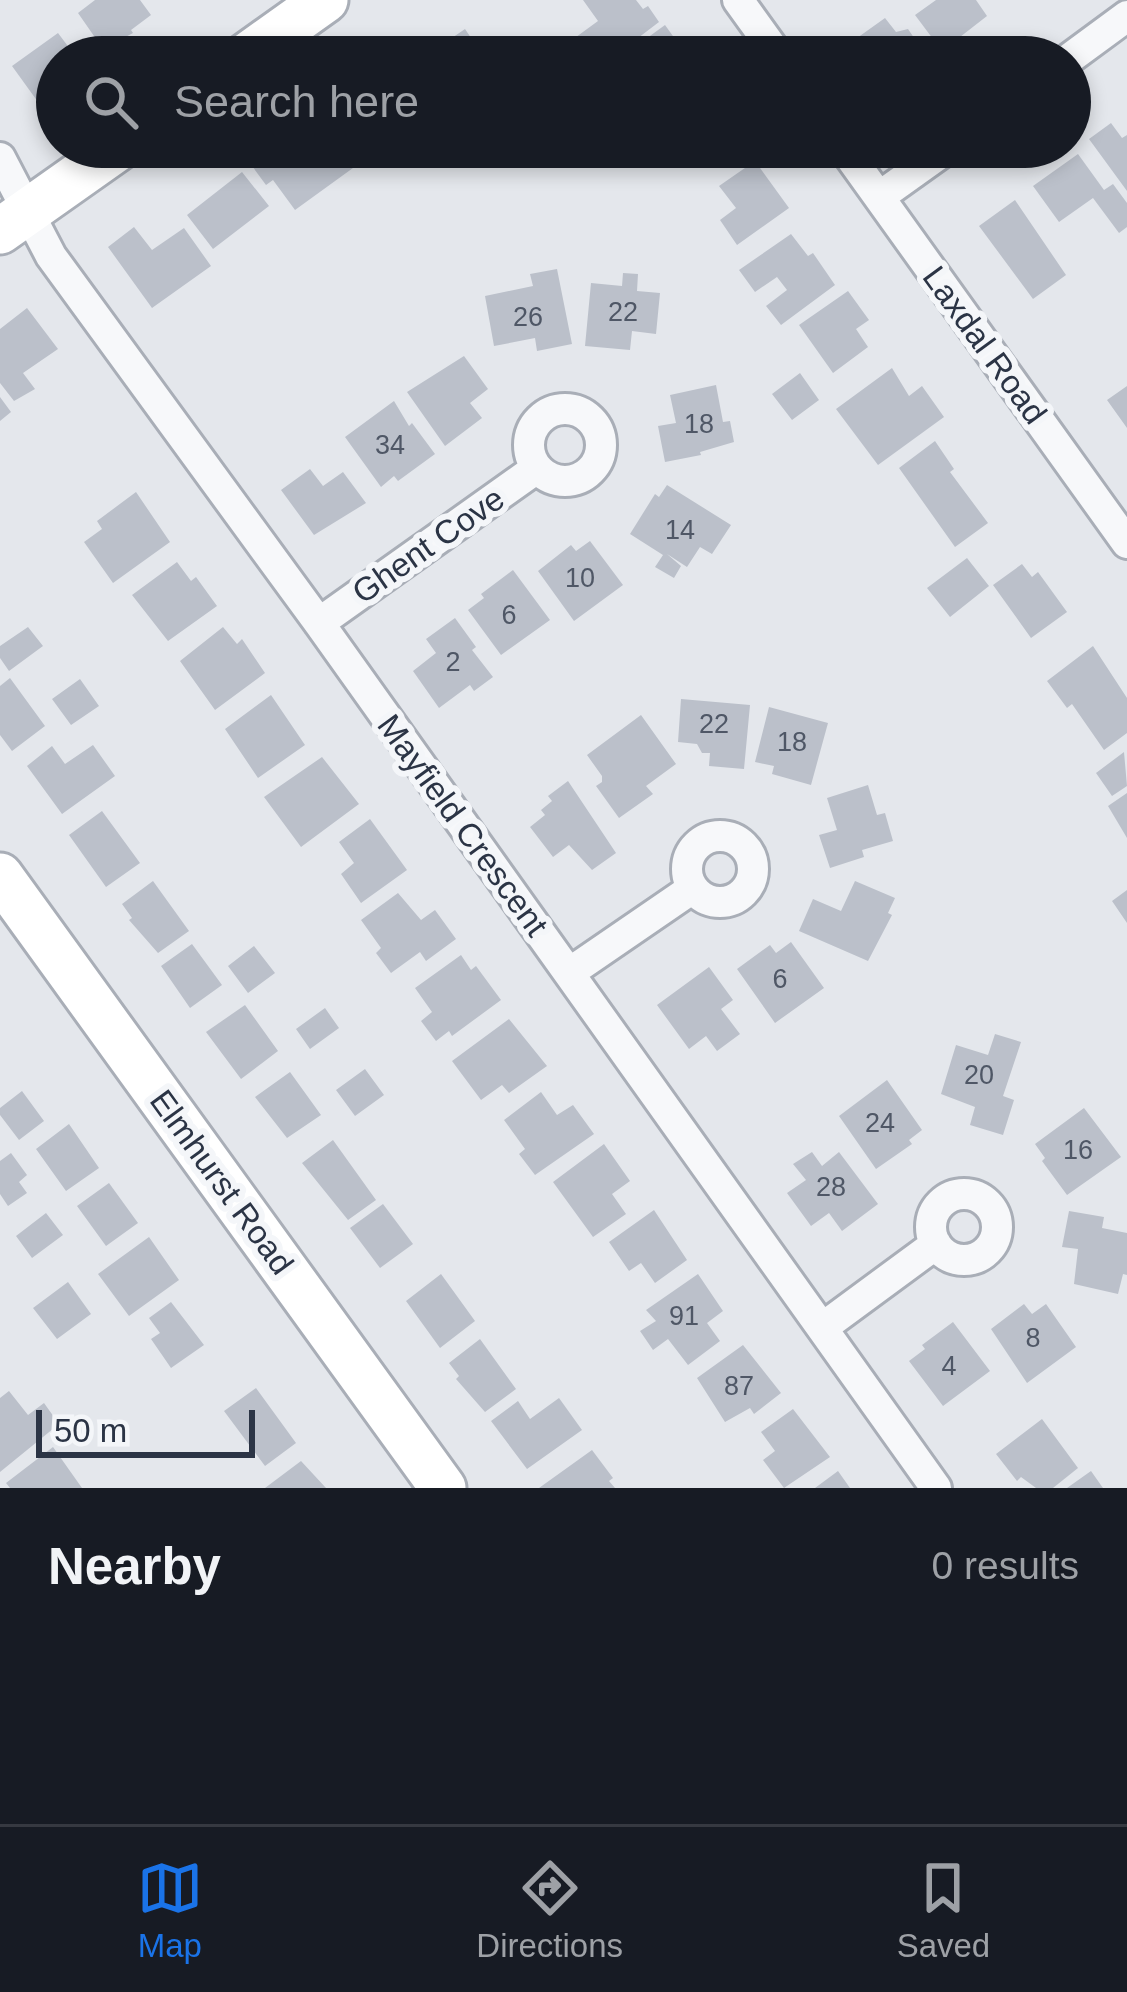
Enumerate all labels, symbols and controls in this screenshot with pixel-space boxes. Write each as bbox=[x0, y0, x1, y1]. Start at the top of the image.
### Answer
search box bbox=[36, 36, 1091, 168]
icon: search bbox=[78, 69, 144, 135]
text: Search here bbox=[174, 76, 419, 127]
street label: Laxdal Road bbox=[916, 259, 1054, 431]
house number: 22 bbox=[608, 297, 638, 327]
house number: 26 bbox=[513, 302, 543, 332]
house number: 18 bbox=[684, 409, 714, 439]
house number: 34 bbox=[375, 430, 405, 460]
street label: Ghent Cove bbox=[345, 479, 511, 611]
house number: 14 bbox=[665, 515, 695, 545]
house number: 10 bbox=[565, 563, 595, 593]
house number: 6 bbox=[501, 600, 517, 630]
house number: 2 bbox=[445, 647, 461, 677]
street label: Mayfield Crescent bbox=[370, 707, 556, 943]
house number: 22 bbox=[699, 709, 729, 739]
house number: 18 bbox=[777, 727, 807, 757]
house number: 6 bbox=[772, 964, 788, 994]
house number: 20 bbox=[964, 1060, 994, 1090]
street label: Elmhurst Road bbox=[143, 1083, 301, 1281]
house number: 24 bbox=[865, 1108, 895, 1138]
house number: 16 bbox=[1063, 1135, 1093, 1165]
house number: 28 bbox=[816, 1172, 846, 1202]
house number: 91 bbox=[669, 1301, 699, 1331]
house number: 8 bbox=[1025, 1323, 1041, 1353]
house number: 4 bbox=[941, 1351, 957, 1381]
house number: 87 bbox=[724, 1371, 754, 1401]
scale bar bbox=[36, 1404, 255, 1457]
text: 50 m bbox=[54, 1412, 127, 1449]
text: Nearby bbox=[48, 1538, 221, 1595]
text: 0 results bbox=[932, 1544, 1079, 1587]
tab: Map bbox=[137, 1855, 203, 1965]
tab: Directions bbox=[476, 1855, 623, 1965]
tab: Saved bbox=[897, 1855, 990, 1965]

